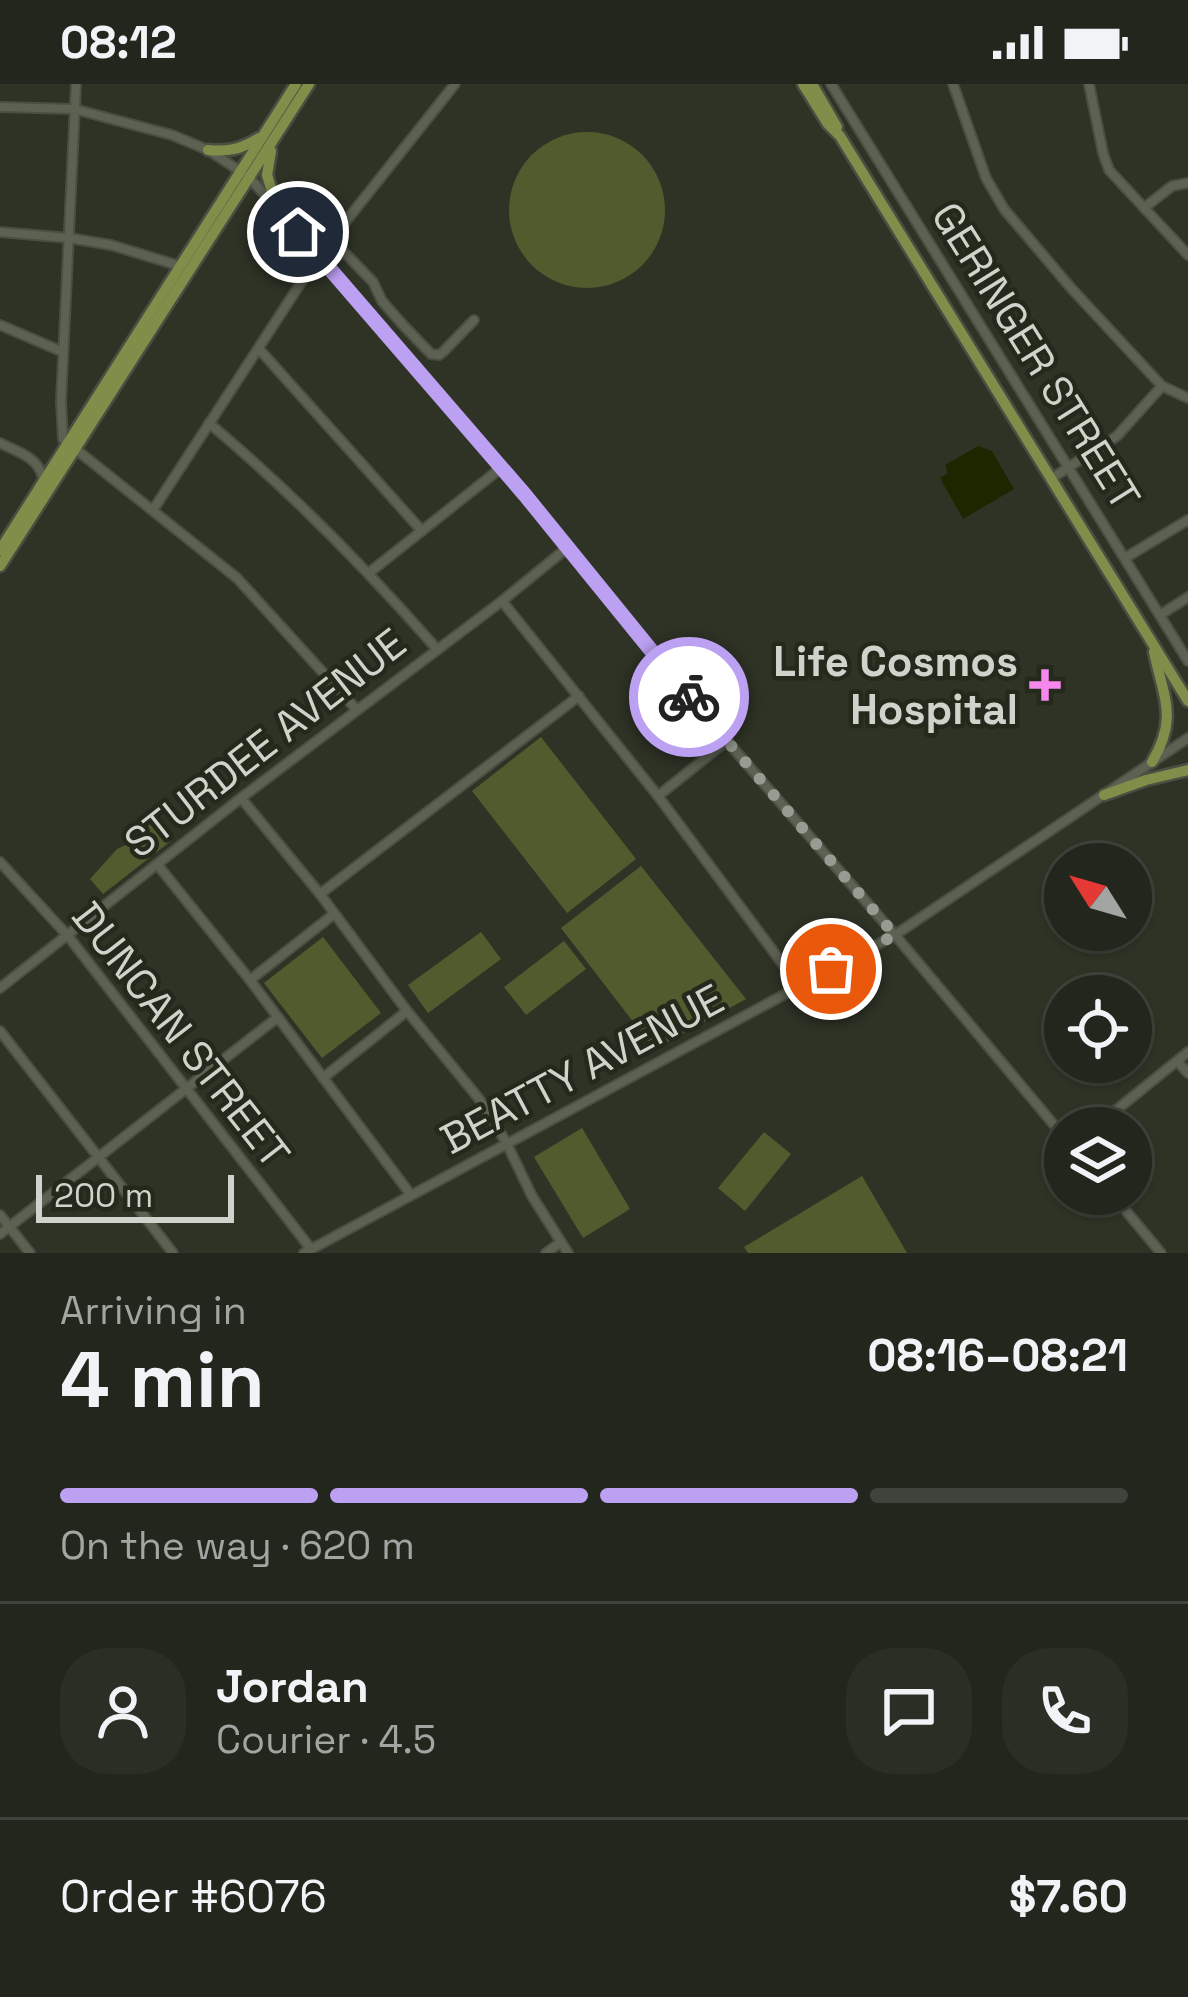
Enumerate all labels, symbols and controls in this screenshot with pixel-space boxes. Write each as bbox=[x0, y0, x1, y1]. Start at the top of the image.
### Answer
text: 08:12 bbox=[60, 14, 177, 71]
pin bbox=[247, 181, 349, 283]
street label: GERINGER STREET bbox=[920, 193, 1152, 519]
icon: home bbox=[265, 199, 331, 265]
street label: STURDEE AVENUE bbox=[114, 617, 416, 869]
place label: Life Cosmos Hospital bbox=[773, 635, 1018, 736]
courier bbox=[629, 637, 749, 757]
icon: bike bbox=[656, 664, 722, 730]
marker: Life Cosmos Hospital bbox=[1029, 669, 1061, 701]
north arrow bbox=[1044, 843, 1152, 951]
map controls bbox=[1044, 843, 1152, 1215]
street label: DUNCAN STREET bbox=[61, 891, 301, 1179]
pin bbox=[780, 918, 882, 1020]
icon: bag bbox=[798, 936, 864, 1002]
street label: BEATTY AVENUE bbox=[431, 972, 733, 1166]
button: locate bbox=[1044, 975, 1152, 1083]
button: layers bbox=[1044, 1107, 1152, 1215]
scale bar bbox=[36, 1169, 234, 1222]
text: 200 m bbox=[54, 1175, 153, 1217]
text: Arriving in bbox=[60, 1286, 247, 1335]
text: 08:16–08:21 bbox=[867, 1327, 1128, 1384]
text: 4 min bbox=[60, 1330, 265, 1430]
text: On the way · 620 m bbox=[60, 1521, 415, 1570]
button: person bbox=[60, 1648, 186, 1774]
button: chat bbox=[846, 1648, 972, 1774]
button: phone bbox=[1002, 1648, 1128, 1774]
text: Jordan bbox=[216, 1658, 369, 1715]
text: Courier · 4.5 bbox=[216, 1715, 436, 1764]
text: Order #6076 bbox=[60, 1868, 327, 1925]
text: $7.60 bbox=[1009, 1868, 1128, 1925]

